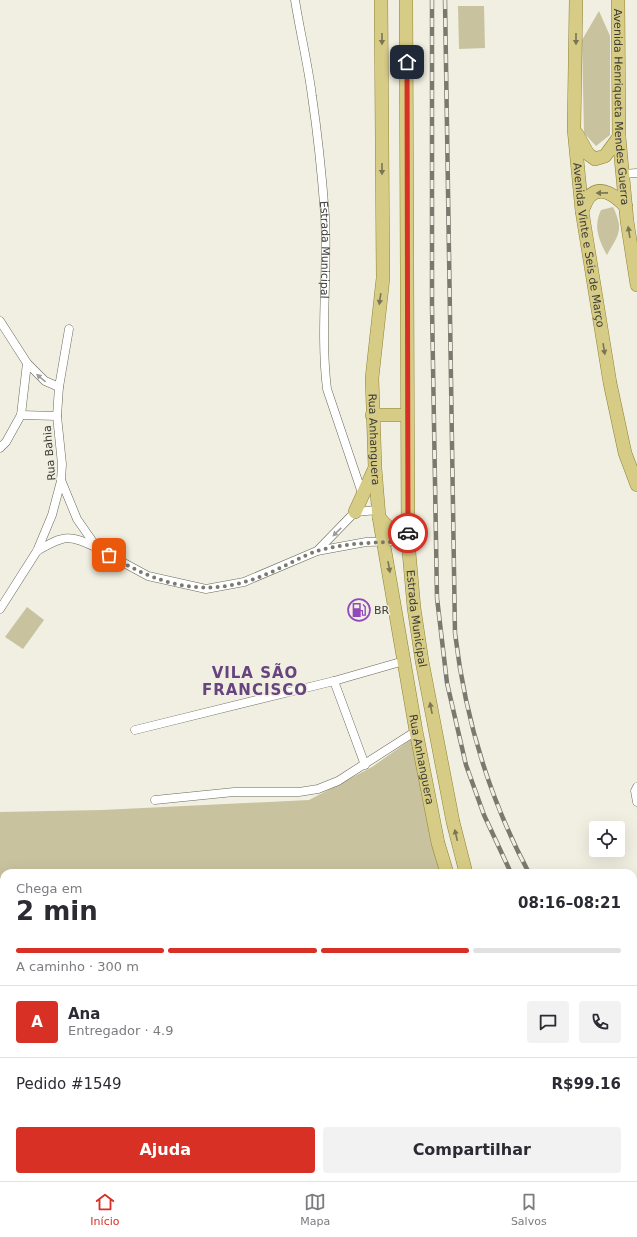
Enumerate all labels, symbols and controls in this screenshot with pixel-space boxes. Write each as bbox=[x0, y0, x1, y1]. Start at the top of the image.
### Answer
street label: Avenida Henriqueta Mendes Guerra bbox=[611, 9, 631, 206]
one-way arrow bbox=[379, 33, 385, 46]
one-way arrow bbox=[573, 33, 579, 46]
pin bbox=[390, 45, 424, 79]
icon: home bbox=[396, 51, 418, 73]
street label: Avenida Vinte e Seis de Março bbox=[570, 162, 607, 329]
one-way arrow bbox=[379, 163, 385, 176]
one-way arrow bbox=[595, 190, 608, 196]
street label: Estrada Municipal bbox=[317, 200, 332, 299]
one-way arrow bbox=[626, 226, 632, 239]
one-way arrow bbox=[377, 293, 383, 305]
one-way arrow bbox=[601, 343, 607, 355]
one-way arrow bbox=[36, 373, 46, 382]
street label: Rua Anhanguera bbox=[366, 393, 382, 486]
street label: Rua Bahia bbox=[41, 425, 58, 481]
courier bbox=[388, 513, 428, 553]
icon: car bbox=[397, 522, 419, 544]
one-way arrow bbox=[332, 527, 342, 537]
pin bbox=[92, 538, 126, 572]
icon: bag bbox=[98, 544, 120, 566]
one-way arrow bbox=[386, 561, 392, 573]
street label: Estrada Municipal bbox=[404, 569, 429, 668]
fuel station icon: BR bbox=[346, 597, 372, 623]
place label: BR bbox=[374, 604, 390, 617]
district label: VILA SÃO FRANCISCO bbox=[202, 663, 308, 699]
one-way arrow bbox=[427, 702, 433, 714]
street label: Rua Anhanguera bbox=[406, 713, 436, 806]
map controls bbox=[589, 821, 625, 857]
button: locate bbox=[589, 821, 625, 857]
one-way arrow bbox=[452, 829, 458, 841]
text: Chega em bbox=[16, 881, 82, 896]
text: 08:16–08:21 bbox=[518, 894, 621, 912]
text: 2 min bbox=[16, 896, 98, 926]
text: A caminho · 300 m bbox=[16, 959, 139, 974]
button: chat bbox=[527, 1001, 569, 1043]
button: phone bbox=[579, 1001, 621, 1043]
text: Ana bbox=[68, 1005, 100, 1023]
text: A bbox=[31, 1013, 43, 1031]
text: Entregador · 4.9 bbox=[68, 1023, 173, 1038]
text: Pedido #1549 bbox=[16, 1075, 122, 1093]
text: R$99.16 bbox=[552, 1075, 621, 1093]
button: Ajuda bbox=[16, 1127, 315, 1173]
button: Compartilhar bbox=[323, 1127, 621, 1173]
tab: Início bbox=[90, 1191, 119, 1228]
tab: Mapa bbox=[300, 1191, 330, 1228]
tab: Salvos bbox=[511, 1191, 547, 1228]

